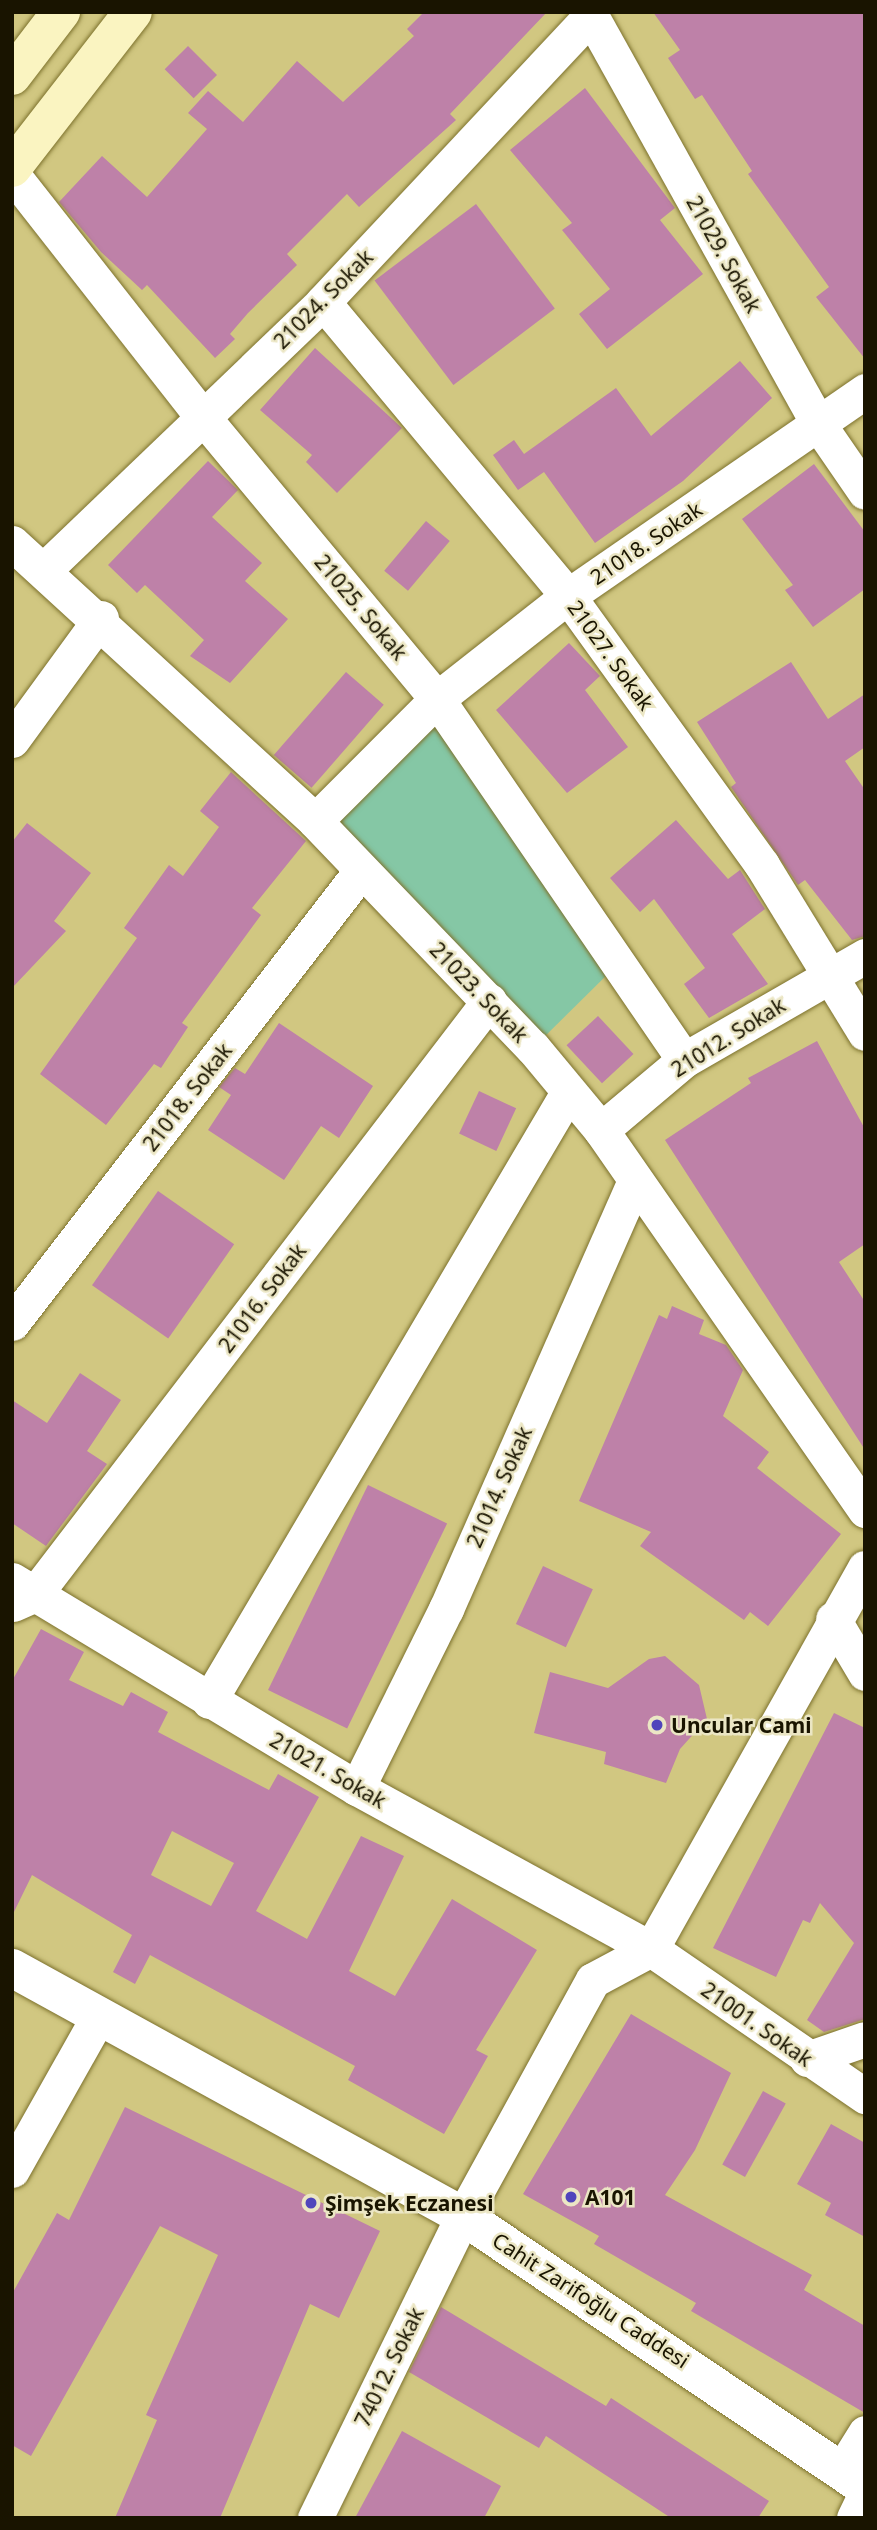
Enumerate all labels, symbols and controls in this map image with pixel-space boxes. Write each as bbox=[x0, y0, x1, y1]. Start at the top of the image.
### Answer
street label: 21029. Sokak bbox=[682, 191, 766, 317]
street label: 21024. Sokak bbox=[268, 244, 378, 354]
street label: 21018. Sokak bbox=[585, 496, 707, 590]
street label: 21025. Sokak bbox=[310, 549, 412, 665]
street label: 21027. Sokak bbox=[563, 595, 659, 715]
street label: 21023. Sokak bbox=[425, 937, 533, 1047]
street label: 21012. Sokak bbox=[666, 992, 790, 1082]
street label: 21018. Sokak bbox=[137, 1038, 237, 1156]
street label: 21016. Sokak bbox=[213, 1239, 311, 1357]
street label: 21014. Sokak bbox=[461, 1423, 537, 1551]
place label: Uncular Cami bbox=[671, 1712, 812, 1738]
marker: Uncular Cami bbox=[649, 1717, 665, 1733]
street label: 21021. Sokak bbox=[266, 1727, 390, 1813]
street label: 21001. Sokak bbox=[697, 1977, 817, 2071]
place label: A101 bbox=[585, 2184, 636, 2210]
marker: A101 bbox=[563, 2189, 579, 2205]
place label: Şimşek Eczanesi bbox=[325, 2190, 493, 2216]
marker: Şimşek Eczanesi bbox=[303, 2195, 319, 2211]
street label: Cahit Zarifoğlu Caddesi bbox=[488, 2227, 694, 2373]
street label: 74012. Sokak bbox=[349, 2303, 429, 2431]

